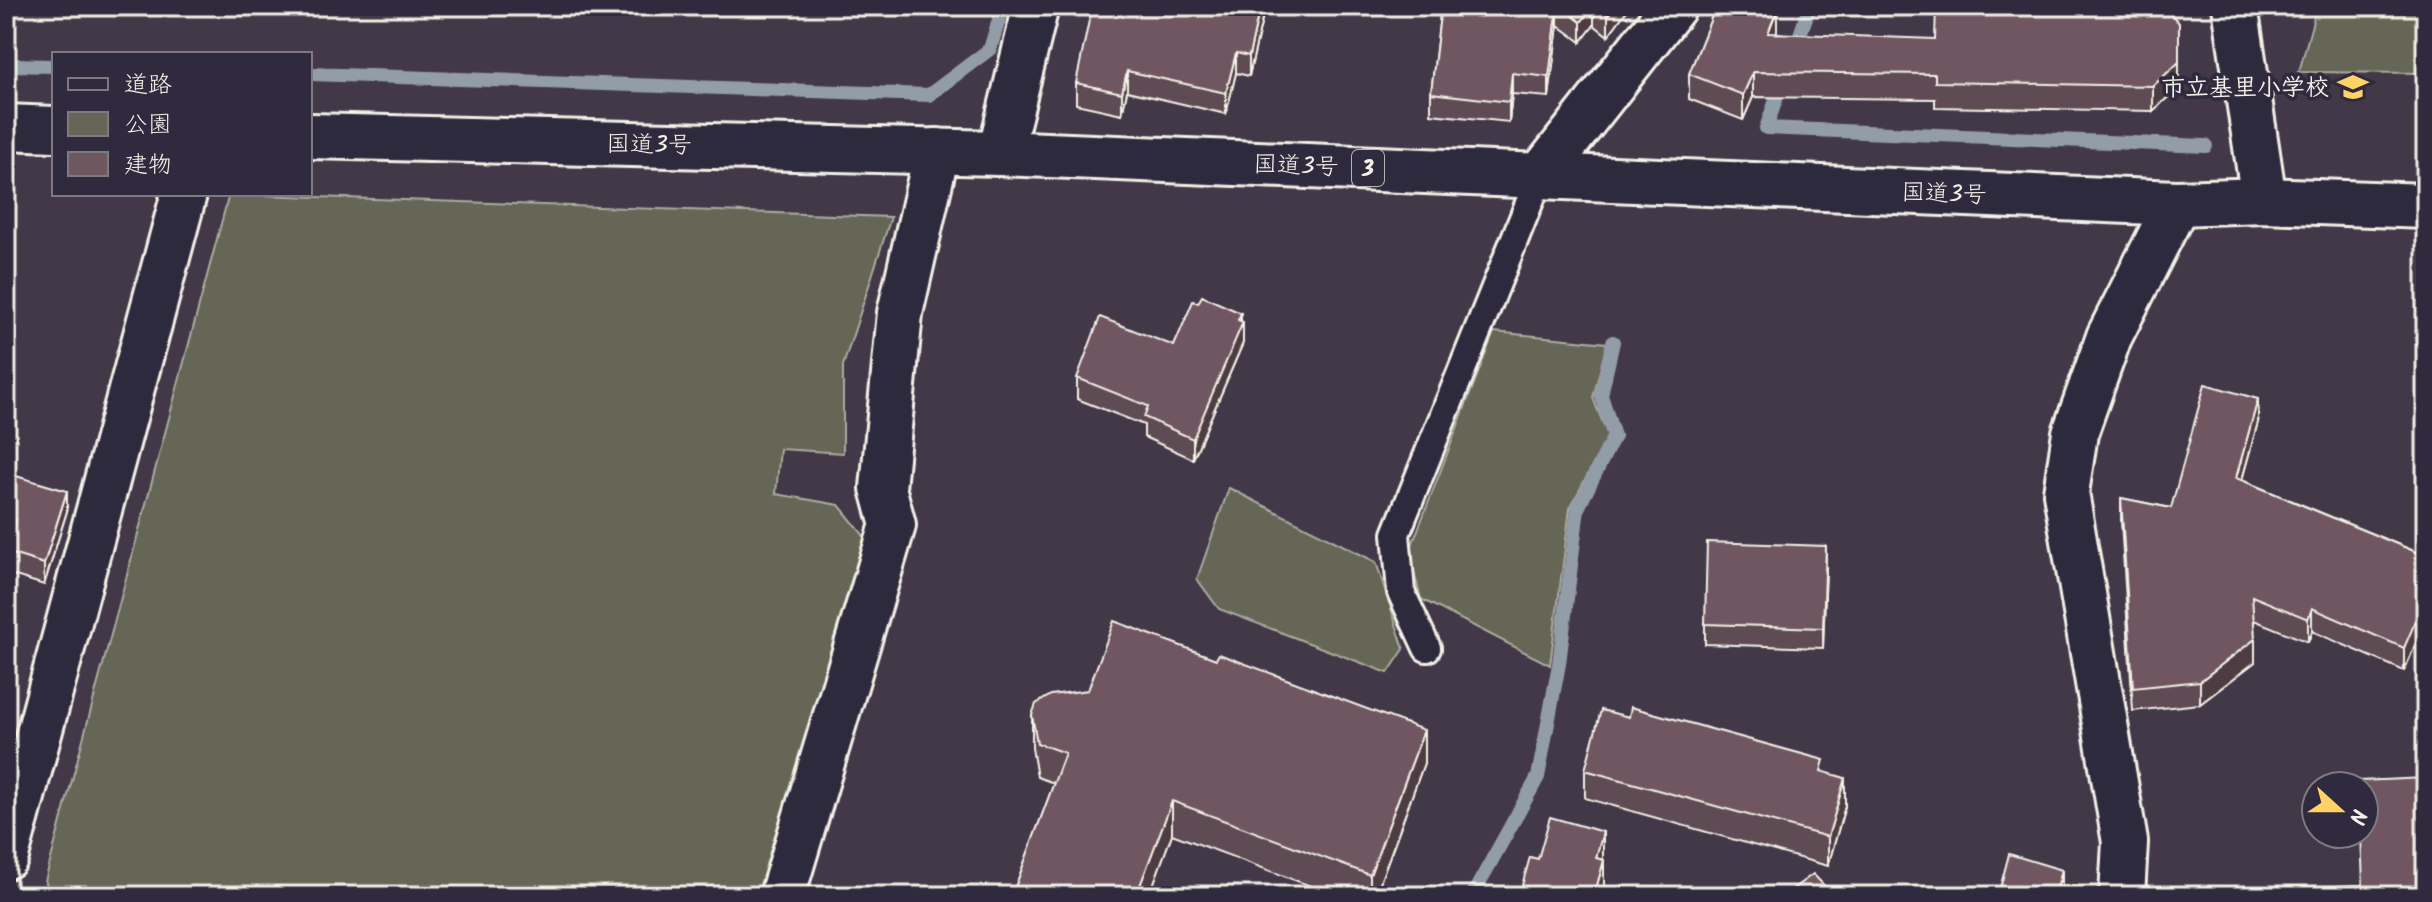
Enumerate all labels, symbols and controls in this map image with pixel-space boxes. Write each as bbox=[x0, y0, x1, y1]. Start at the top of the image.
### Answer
legend bbox=[52, 52, 312, 196]
text: 道路 bbox=[124, 66, 172, 105]
place label: 市立基里小学校 bbox=[2161, 69, 2329, 108]
school or university icon: 市立基里小学校 bbox=[2336, 70, 2370, 104]
text: 公園 bbox=[124, 106, 172, 145]
street label: 国道3号 bbox=[606, 125, 692, 166]
text: 建物 bbox=[124, 146, 172, 185]
street label: 国道3号 bbox=[1252, 146, 1339, 187]
road number: 3 bbox=[1352, 150, 1384, 186]
street label: 国道3号 bbox=[1900, 174, 1987, 215]
north arrow bbox=[2300, 770, 2380, 850]
text: N bbox=[2337, 804, 2375, 829]

